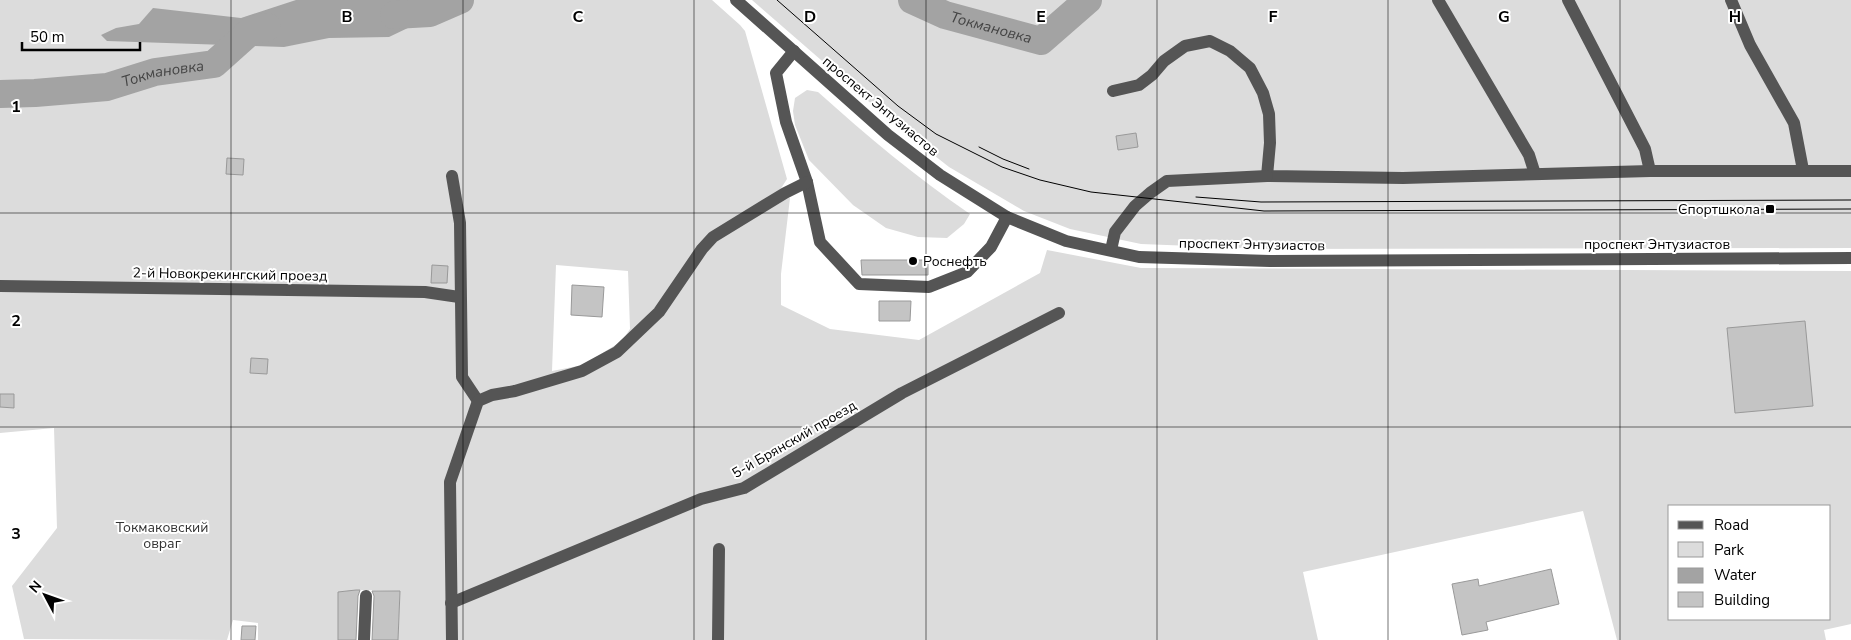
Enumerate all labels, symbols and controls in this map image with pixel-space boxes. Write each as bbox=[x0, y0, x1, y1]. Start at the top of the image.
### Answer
text: B bbox=[341, 6, 353, 28]
text: C bbox=[573, 6, 584, 28]
text: D bbox=[804, 6, 816, 28]
text: E bbox=[1036, 6, 1046, 28]
text: F bbox=[1269, 6, 1278, 28]
text: G bbox=[1498, 6, 1510, 28]
text: H bbox=[1729, 6, 1741, 28]
water label: Токмановка bbox=[948, 7, 1034, 48]
scale bar bbox=[22, 20, 140, 52]
text: 50 m bbox=[30, 27, 65, 47]
street label: проспект Энтузиастов bbox=[819, 52, 943, 161]
water label: Токмановка bbox=[119, 55, 205, 92]
text: 1 bbox=[11, 96, 21, 118]
place label: Спортшкола bbox=[1678, 200, 1760, 219]
marker: Спортшкола bbox=[1764, 203, 1776, 215]
street label: проспект Энтузиастов bbox=[1179, 234, 1326, 255]
street label: проспект Энтузиастов bbox=[1584, 235, 1730, 254]
place label: Роснефть bbox=[923, 252, 987, 271]
marker: Роснефть bbox=[907, 255, 919, 267]
street label: 2-й Новокрекингский проезд bbox=[132, 263, 327, 286]
text: 2 bbox=[11, 310, 21, 332]
street label: 5-й Брянский проезд bbox=[729, 396, 860, 483]
legend bbox=[1668, 505, 1831, 620]
text: Road bbox=[1714, 515, 1749, 535]
park label: Токмаковский овраг bbox=[116, 518, 208, 553]
text: 3 bbox=[11, 523, 21, 545]
text: Park bbox=[1714, 540, 1744, 560]
text: Water bbox=[1714, 565, 1757, 585]
north arrow bbox=[20, 570, 70, 620]
text: N bbox=[25, 577, 46, 597]
text: Building bbox=[1714, 590, 1770, 610]

